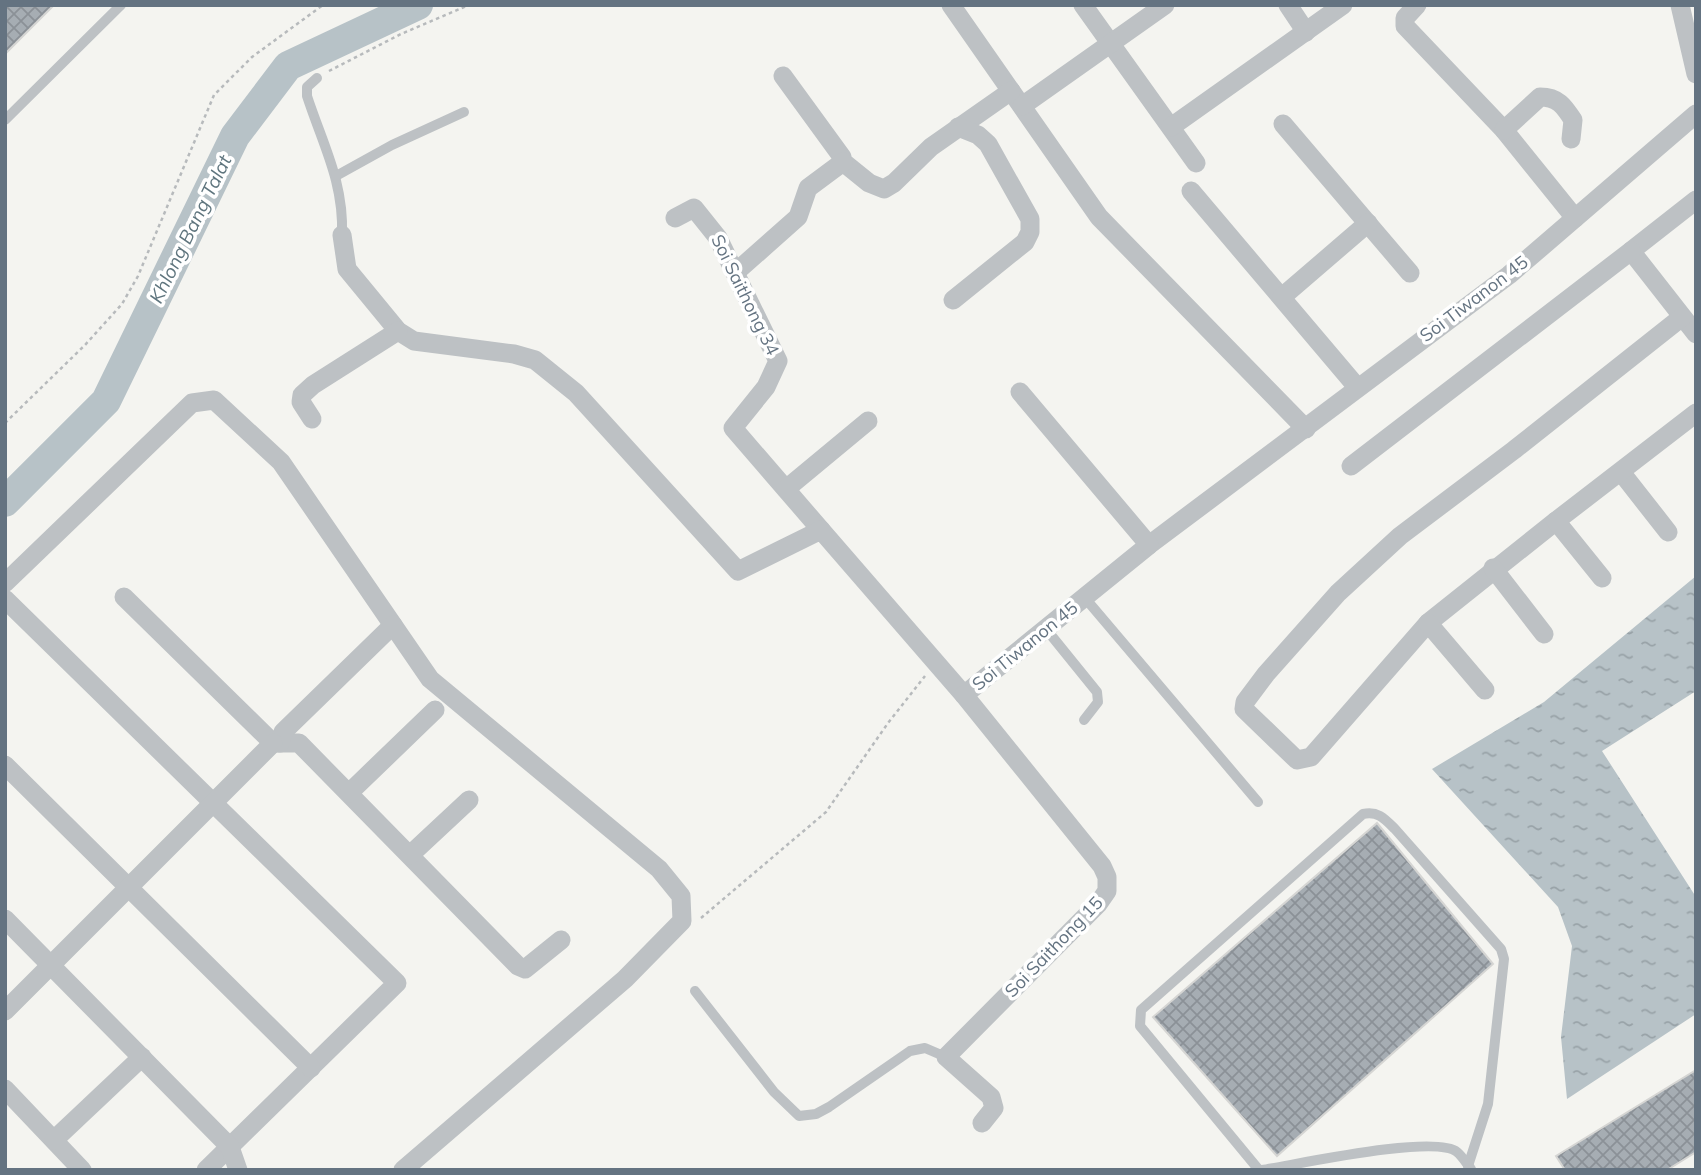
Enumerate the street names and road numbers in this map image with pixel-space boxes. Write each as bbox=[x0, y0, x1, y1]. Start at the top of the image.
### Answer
street label: Soi Saithong 34 bbox=[706, 231, 785, 359]
street label: Soi Tiwanon 45 bbox=[1415, 250, 1533, 347]
street label: Soi Tiwanon 45 bbox=[967, 596, 1082, 695]
street label: Soi Saithong 15 bbox=[1000, 891, 1108, 1002]

